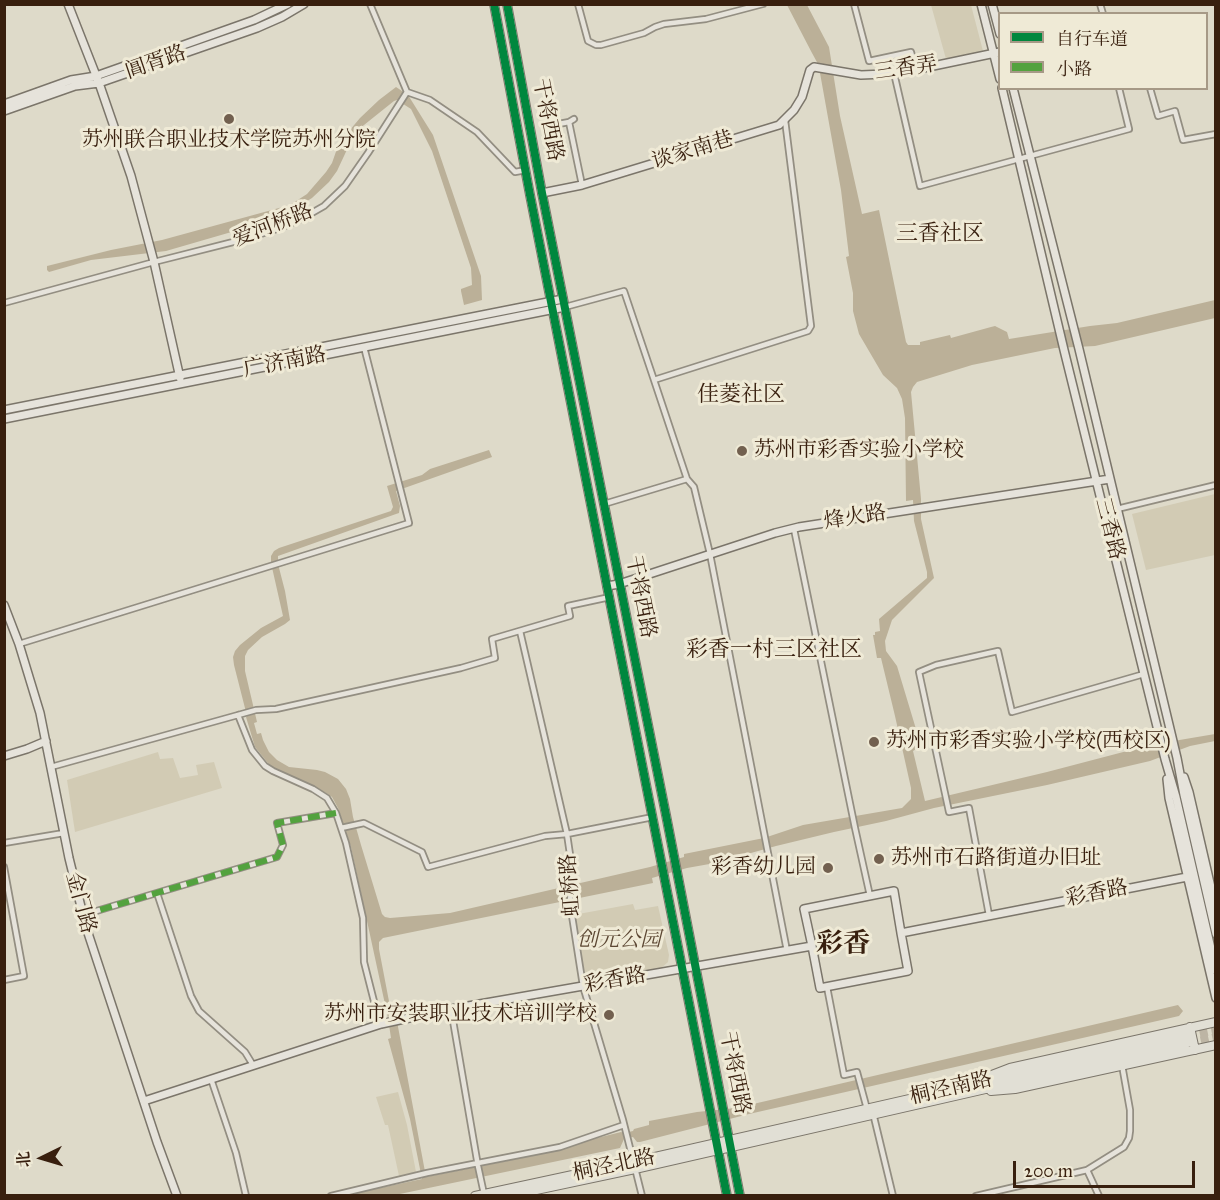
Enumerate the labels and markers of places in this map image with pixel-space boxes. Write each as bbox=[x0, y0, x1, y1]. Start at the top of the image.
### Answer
marker: 苏州联合职业技术学院苏州分院 bbox=[222, 112, 236, 126]
place label: 苏州联合职业技术学院苏州分院 bbox=[82, 128, 376, 154]
place label: 苏州市彩香实验小学校 bbox=[754, 438, 964, 464]
marker: 苏州市彩香实验小学校 bbox=[735, 444, 749, 458]
place label: 苏州市彩香实验小学校(西校区) bbox=[886, 729, 1171, 755]
marker: 苏州市彩香实验小学校(西校区) bbox=[867, 735, 881, 749]
place label: 苏州市石路街道办旧址 bbox=[891, 846, 1101, 872]
marker: 苏州市石路街道办旧址 bbox=[872, 852, 886, 866]
place label: 彩香幼儿园 bbox=[711, 855, 816, 881]
marker: 彩香幼儿园 bbox=[821, 861, 835, 875]
place label: 苏州市安装职业技术培训学校 bbox=[324, 1002, 597, 1028]
marker: 苏州市安装职业技术培训学校 bbox=[602, 1008, 616, 1022]

